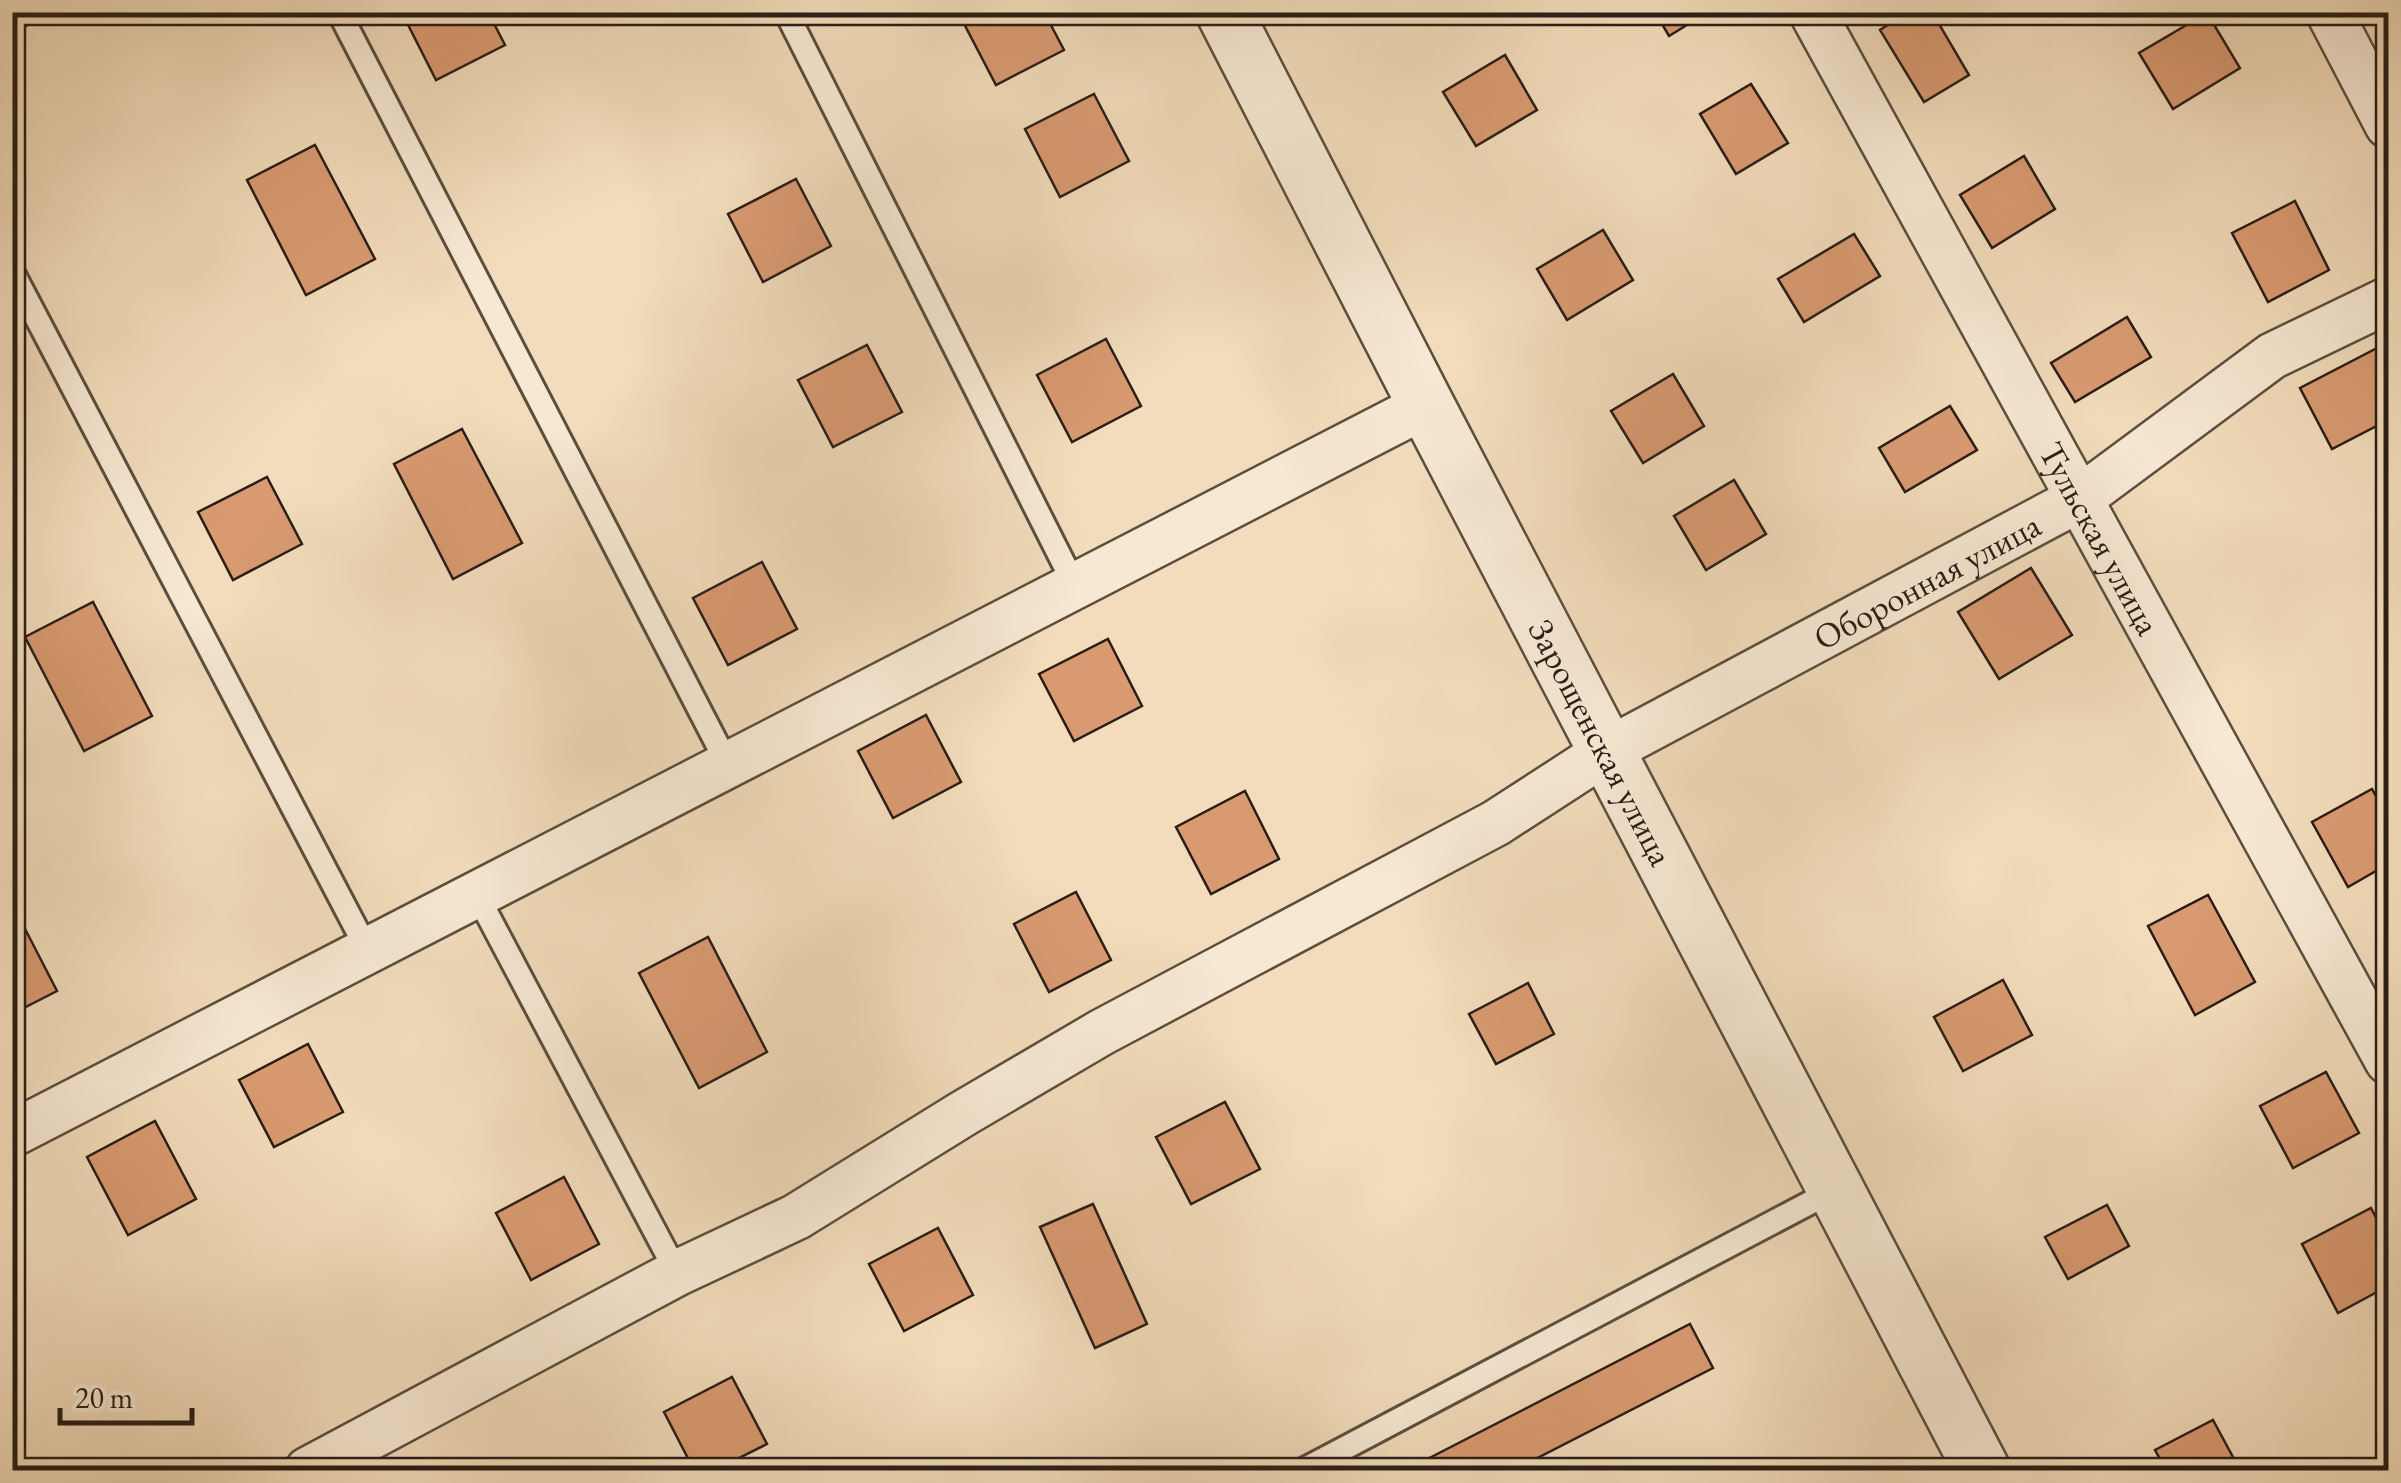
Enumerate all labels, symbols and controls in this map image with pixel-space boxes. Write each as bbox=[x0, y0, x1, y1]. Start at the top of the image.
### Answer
street label: Тульская улица bbox=[2030, 433, 2172, 642]
street label: Оборонная улица bbox=[1805, 501, 2048, 659]
street label: Зарощенская улица bbox=[1519, 611, 1685, 873]
scale bar bbox=[60, 1363, 192, 1425]
text: 20 m bbox=[75, 1378, 133, 1417]

